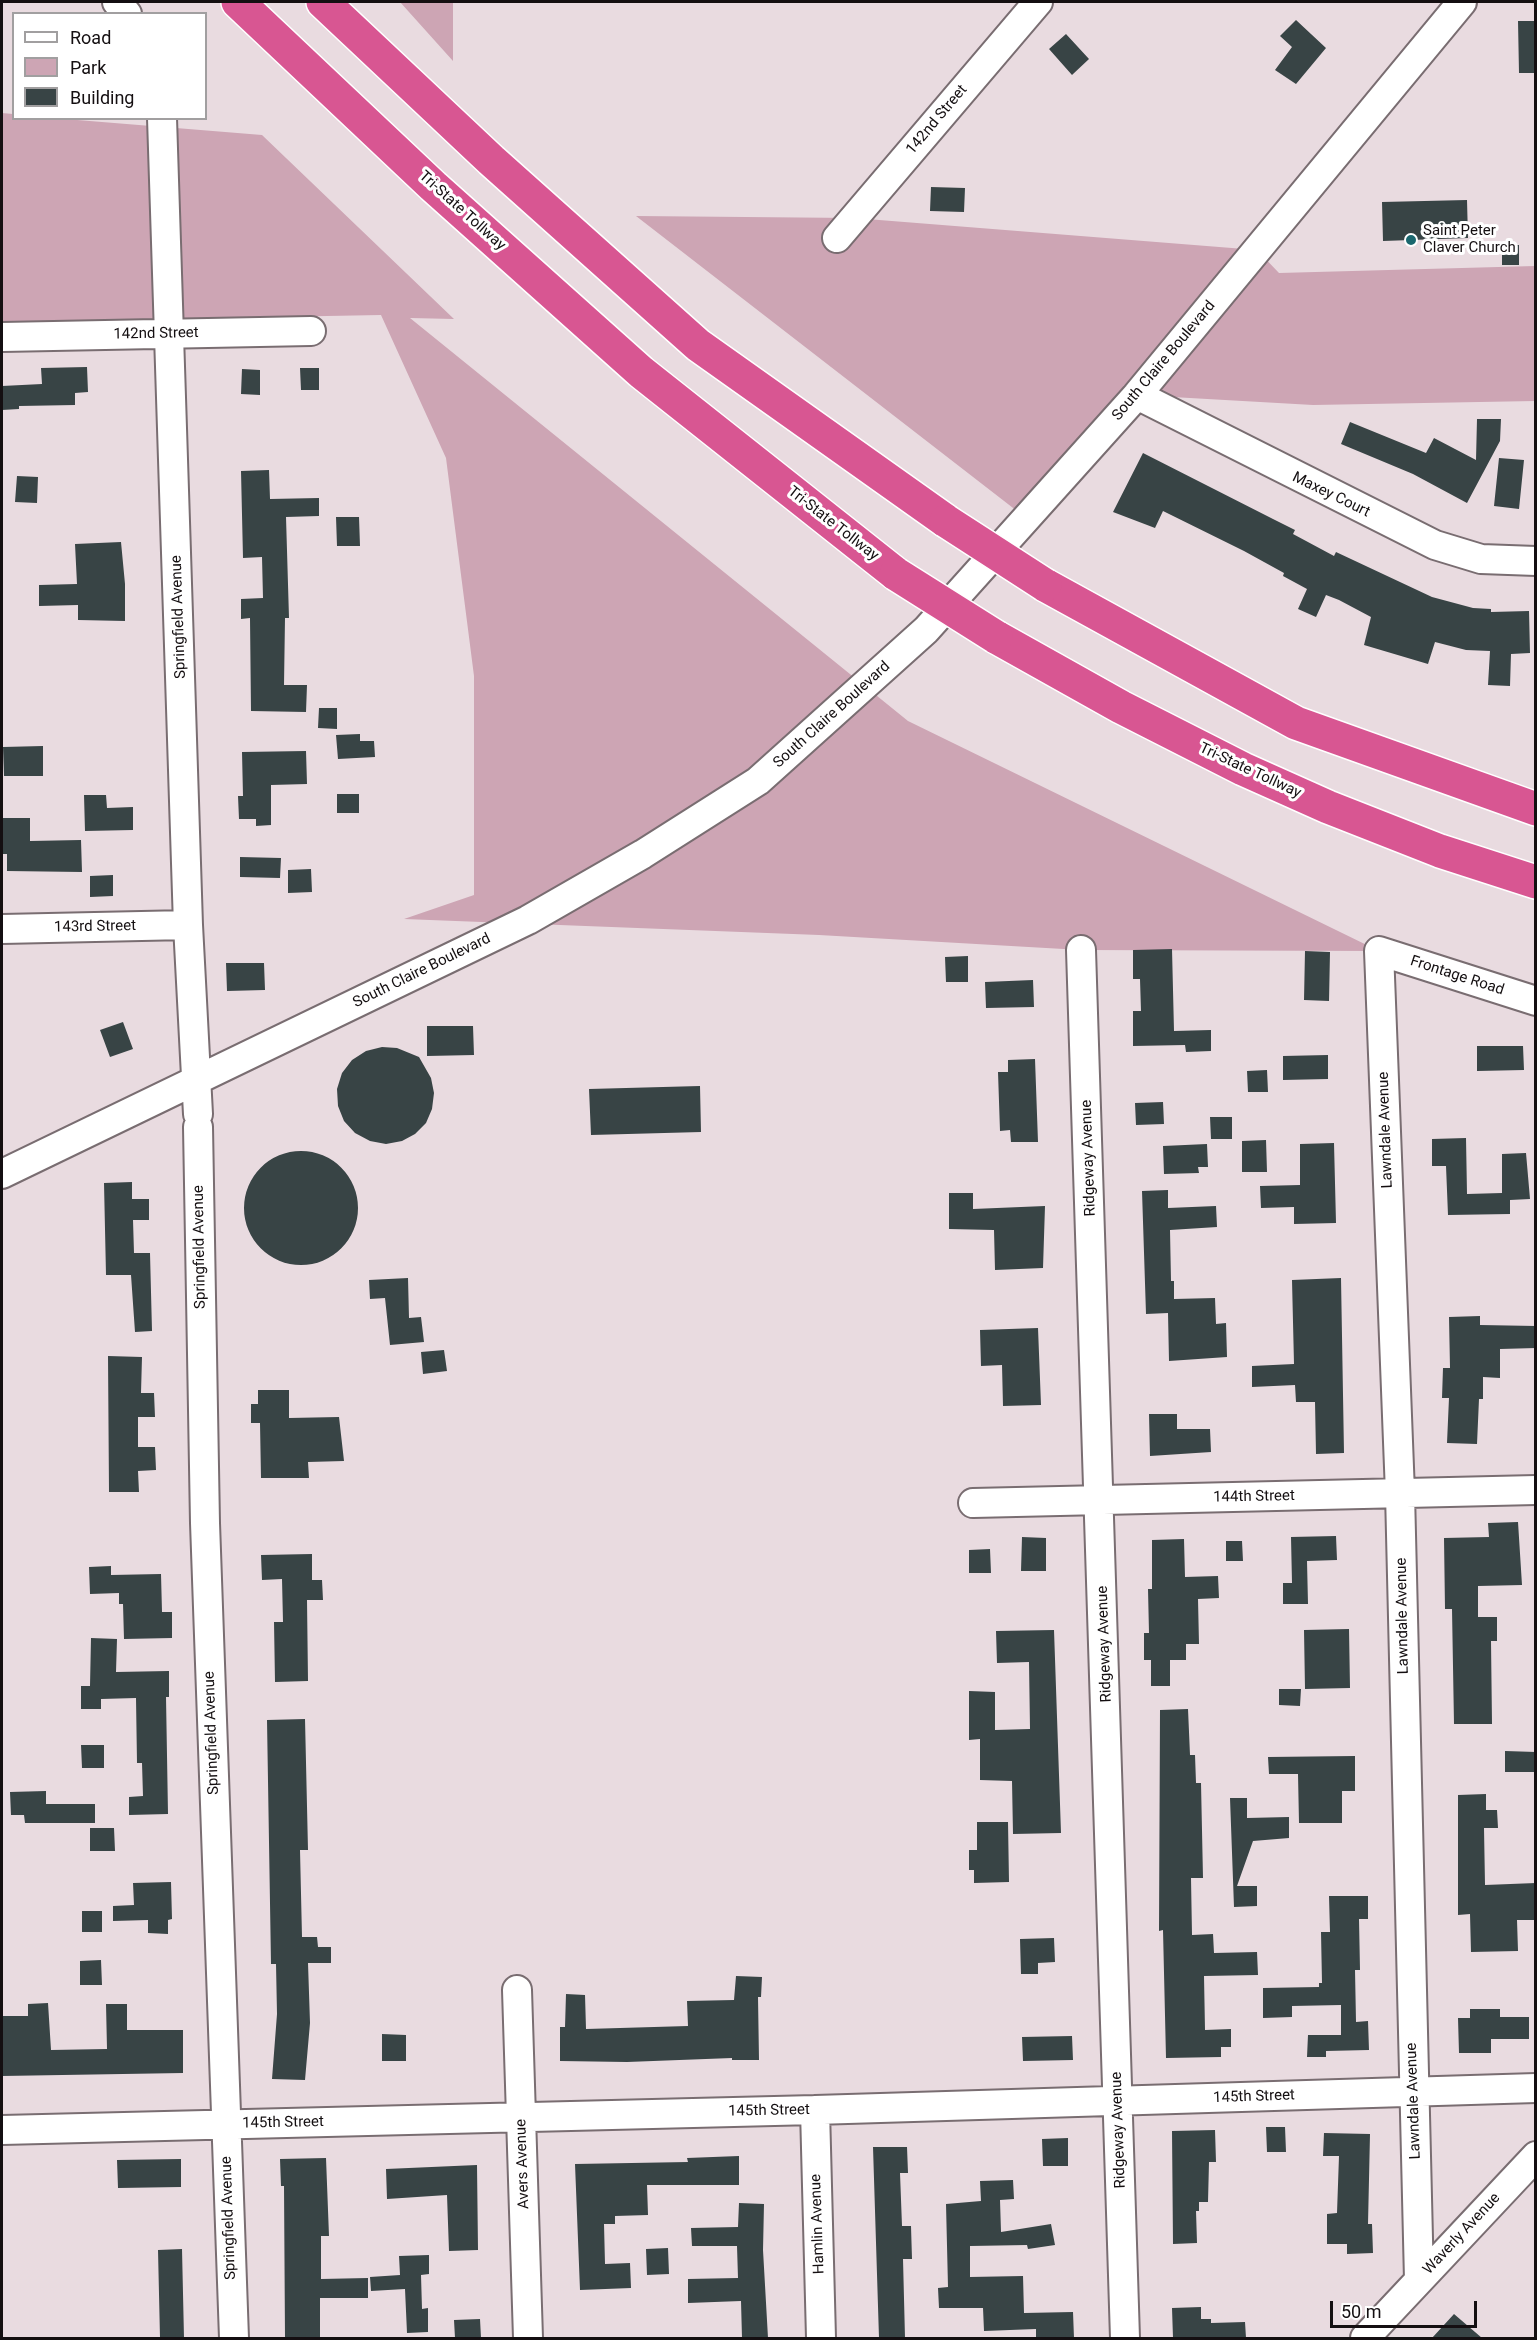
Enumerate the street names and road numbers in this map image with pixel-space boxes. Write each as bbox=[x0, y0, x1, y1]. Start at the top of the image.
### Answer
street label: 142nd Street bbox=[903, 82, 971, 158]
street label: Tri-State Tollway bbox=[415, 167, 509, 255]
street label: South Claire Boulevard bbox=[1109, 297, 1219, 425]
street label: 142nd Street bbox=[113, 324, 199, 344]
street label: Maxey Court bbox=[1289, 468, 1373, 522]
street label: Tri-State Tollway bbox=[784, 483, 882, 565]
street label: Springfield Avenue bbox=[168, 555, 190, 679]
street label: South Claire Boulevard bbox=[770, 658, 894, 772]
street label: Tri-State Tollway bbox=[1196, 740, 1304, 802]
street label: 143rd Street bbox=[54, 917, 136, 937]
street label: South Claire Boulevard bbox=[350, 930, 494, 1012]
street label: Frontage Road bbox=[1408, 952, 1506, 1000]
street label: Lawndale Avenue bbox=[1375, 1071, 1397, 1189]
street label: Ridgeway Avenue bbox=[1078, 1099, 1100, 1217]
street label: Springfield Avenue bbox=[190, 1185, 210, 1309]
street label: 144th Street bbox=[1213, 1487, 1295, 1507]
street label: Lawndale Avenue bbox=[1393, 1557, 1413, 1675]
street label: Ridgeway Avenue bbox=[1094, 1585, 1116, 1703]
street label: Springfield Avenue bbox=[201, 1671, 223, 1795]
street label: Lawndale Avenue bbox=[1403, 2042, 1425, 2160]
street label: Ridgeway Avenue bbox=[1108, 2071, 1130, 2189]
street label: 145th Street bbox=[1213, 2087, 1295, 2107]
street label: 145th Street bbox=[728, 2101, 810, 2121]
street label: 145th Street bbox=[242, 2113, 324, 2133]
street label: Avers Avenue bbox=[512, 2119, 534, 2209]
street label: Springfield Avenue bbox=[218, 2156, 240, 2280]
street label: Hamlin Avenue bbox=[807, 2174, 829, 2274]
street label: Waverly Avenue bbox=[1420, 2190, 1504, 2278]

